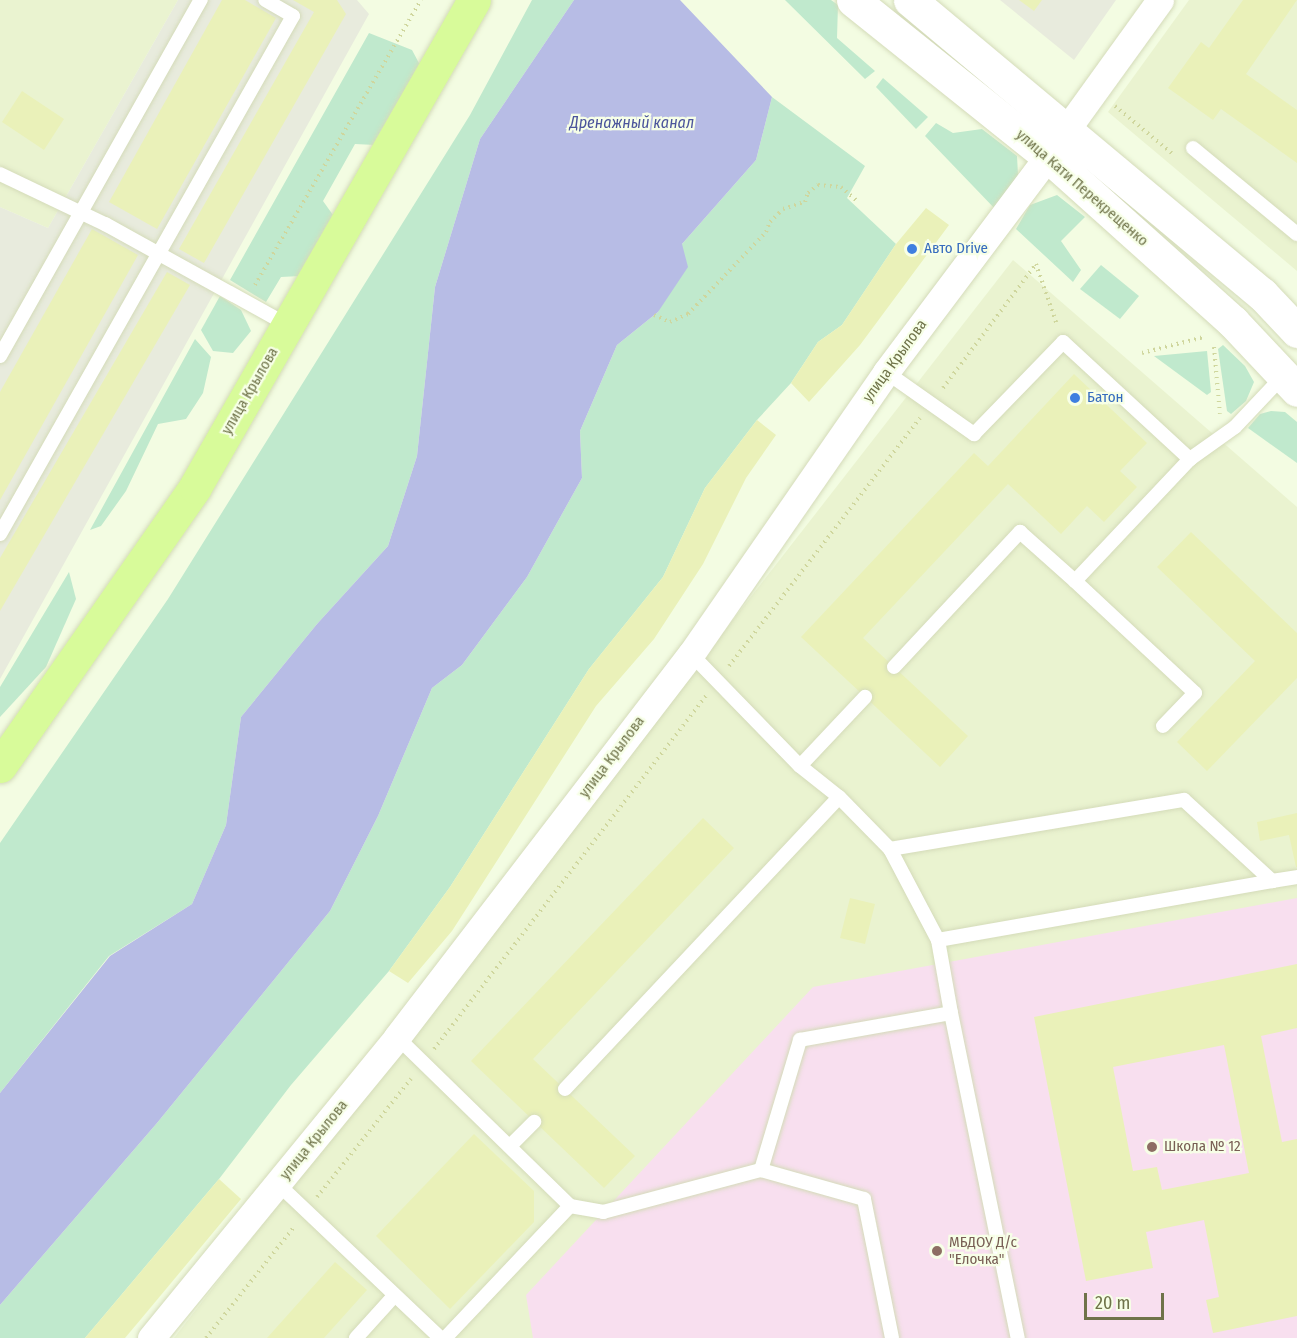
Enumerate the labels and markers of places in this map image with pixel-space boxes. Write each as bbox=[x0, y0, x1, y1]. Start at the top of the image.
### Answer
place label: Авто Drive bbox=[924, 240, 988, 258]
marker: Авто Drive bbox=[905, 242, 919, 256]
place label: Батон bbox=[1087, 389, 1124, 407]
marker: Батон bbox=[1068, 391, 1082, 405]
place label: Школа № 12 bbox=[1164, 1138, 1241, 1156]
marker: Школа № 12 bbox=[1145, 1140, 1159, 1154]
place label: МБДОУ Д/с "Елочка" bbox=[949, 1233, 1017, 1268]
marker: МБДОУ Д/с "Елочка" bbox=[930, 1244, 944, 1258]

